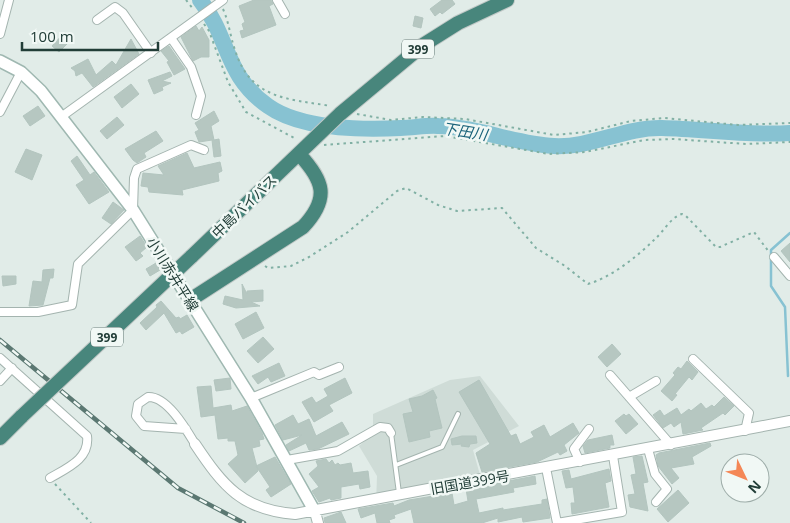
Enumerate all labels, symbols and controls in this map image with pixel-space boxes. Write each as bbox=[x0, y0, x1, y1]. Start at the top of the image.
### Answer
scale bar bbox=[22, 20, 159, 52]
text: 100 m bbox=[30, 26, 74, 46]
road number: 399 bbox=[402, 40, 434, 59]
water label: 下田川 bbox=[441, 118, 491, 145]
street label: 中島バイパス bbox=[207, 170, 281, 242]
street label: 小川赤井平線 bbox=[143, 233, 203, 315]
road number: 399 bbox=[91, 328, 123, 347]
north arrow bbox=[720, 453, 770, 503]
street label: 旧国道399号 bbox=[429, 466, 511, 498]
text: N bbox=[744, 477, 766, 498]

